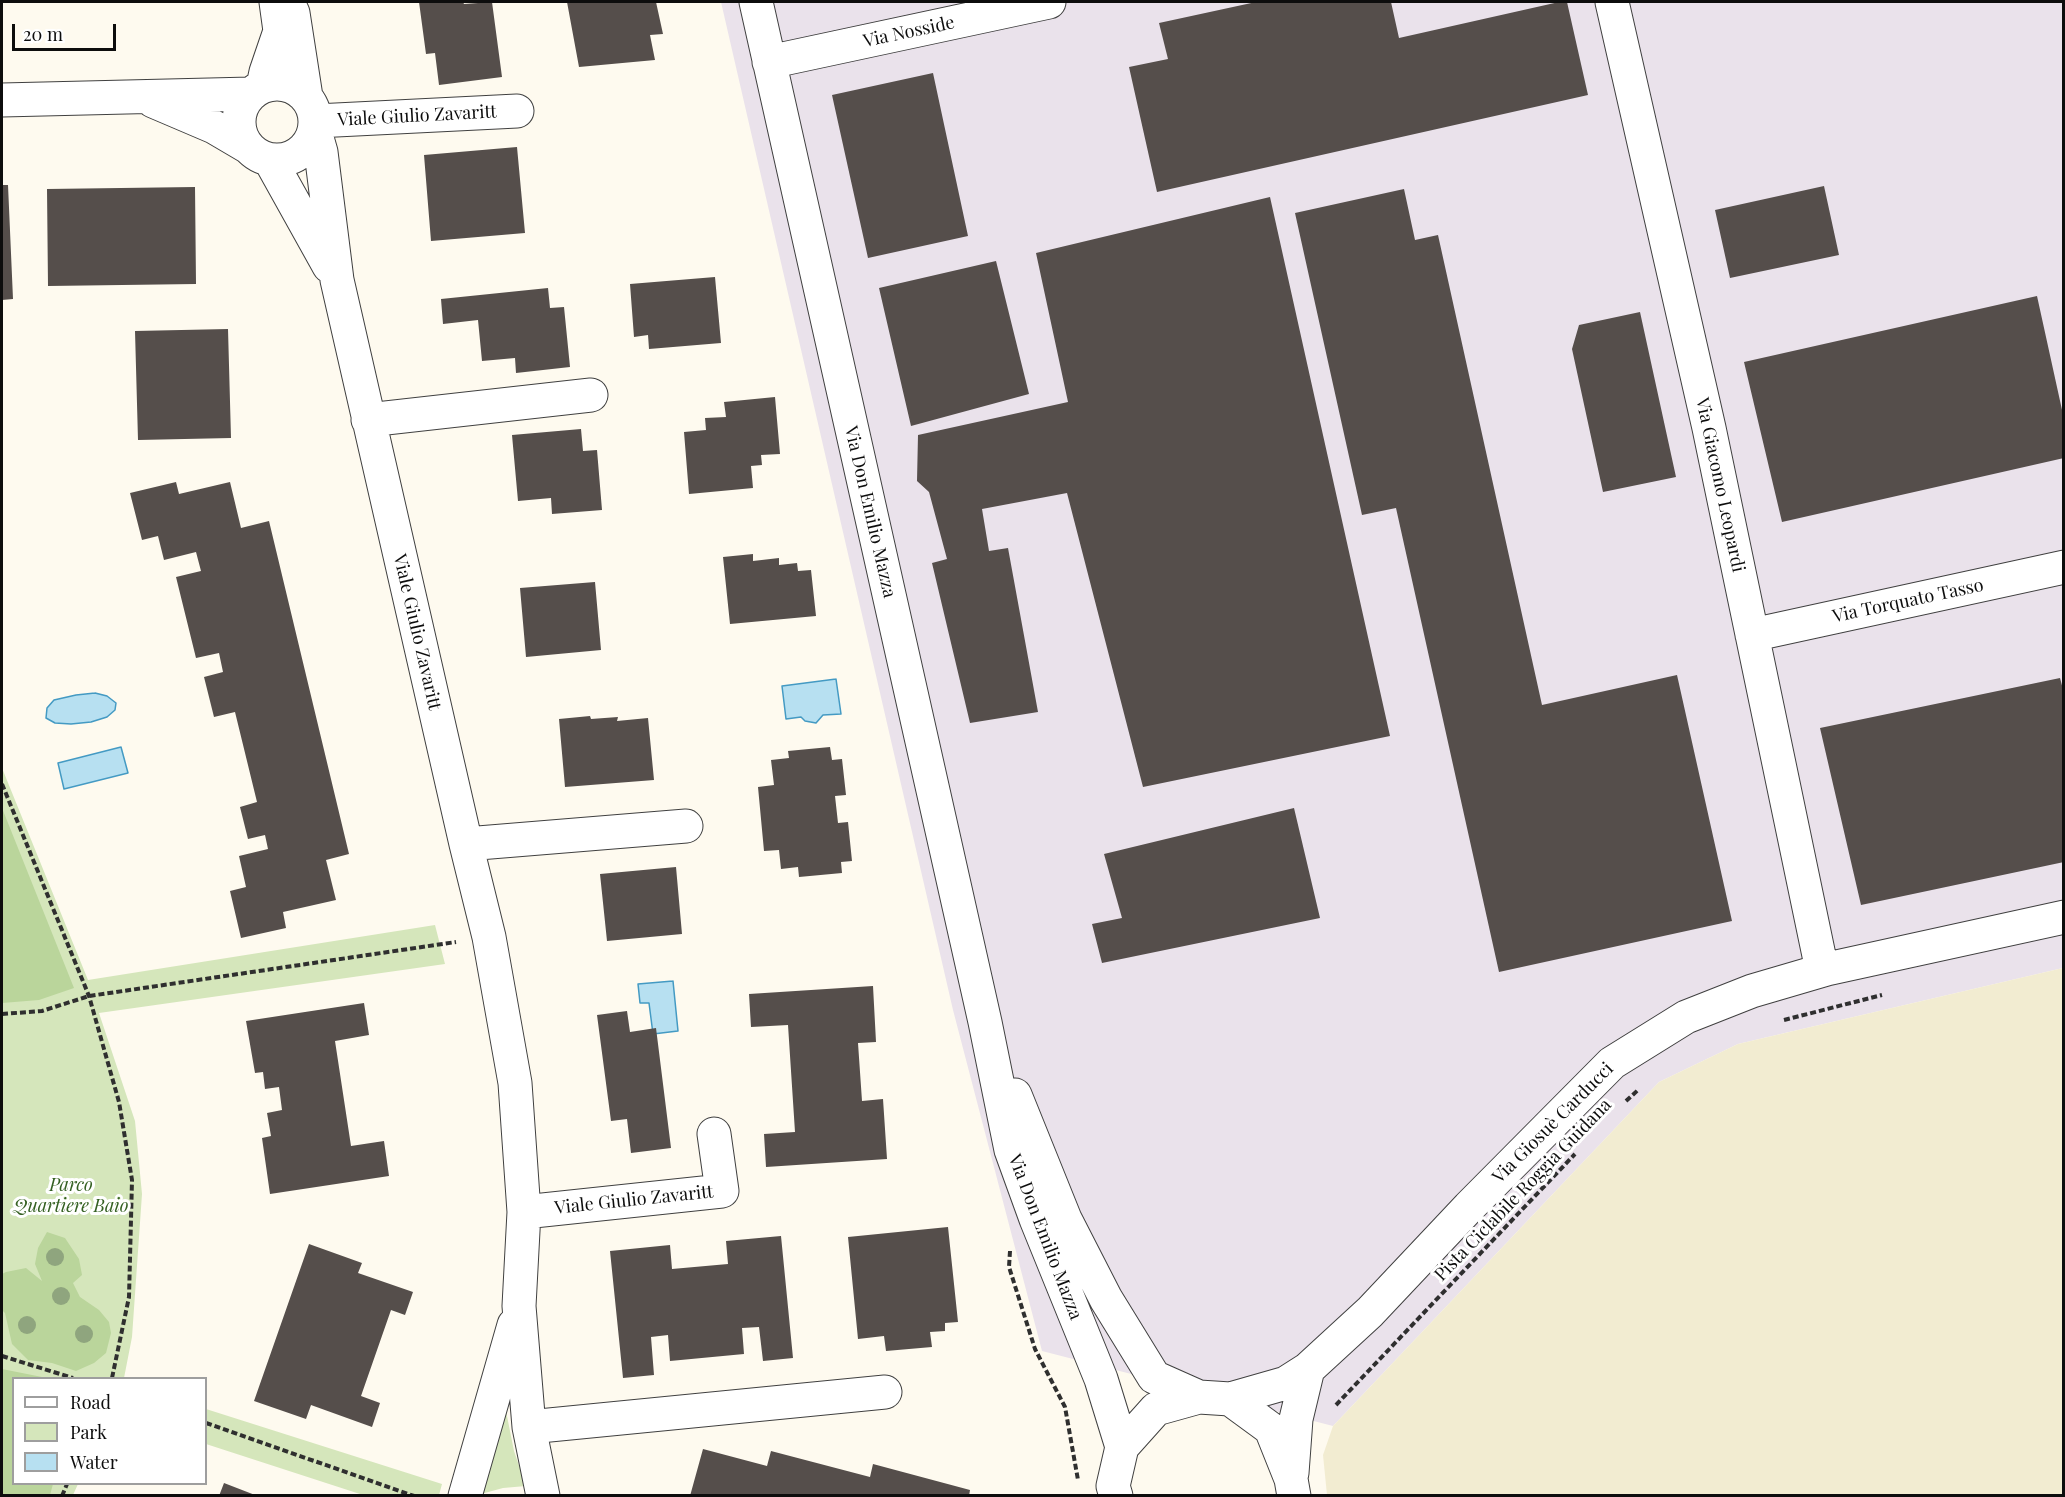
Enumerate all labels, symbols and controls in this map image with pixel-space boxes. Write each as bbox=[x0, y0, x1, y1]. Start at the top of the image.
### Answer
scale bar bbox=[15, 12, 118, 50]
street label: Via Nosside bbox=[861, 12, 957, 52]
text: 20 m bbox=[23, 22, 63, 46]
street label: Viale Giulio Zavaritt bbox=[337, 101, 497, 131]
street label: Via Giacomo Leopardi bbox=[1691, 396, 1749, 574]
street label: Via Don Emilio Mazza bbox=[840, 424, 900, 600]
street label: Viale Giulio Zavaritt bbox=[389, 552, 445, 712]
street label: Via Torquato Tasso bbox=[1831, 574, 1985, 628]
street label: Via Giosuè Carducci bbox=[1488, 1058, 1618, 1188]
street label: Pista Ciclabile Roggia Guidana bbox=[1430, 1094, 1616, 1286]
street label: Via Don Emilio Mazza bbox=[1004, 1151, 1086, 1323]
park label: Parco Quartiere Baio bbox=[13, 1174, 129, 1216]
street label: Viale Giulio Zavaritt bbox=[554, 1181, 714, 1219]
legend bbox=[12, 1377, 207, 1485]
text: Road bbox=[70, 1390, 111, 1414]
text: Park bbox=[70, 1420, 107, 1444]
text: Water bbox=[70, 1450, 118, 1474]

